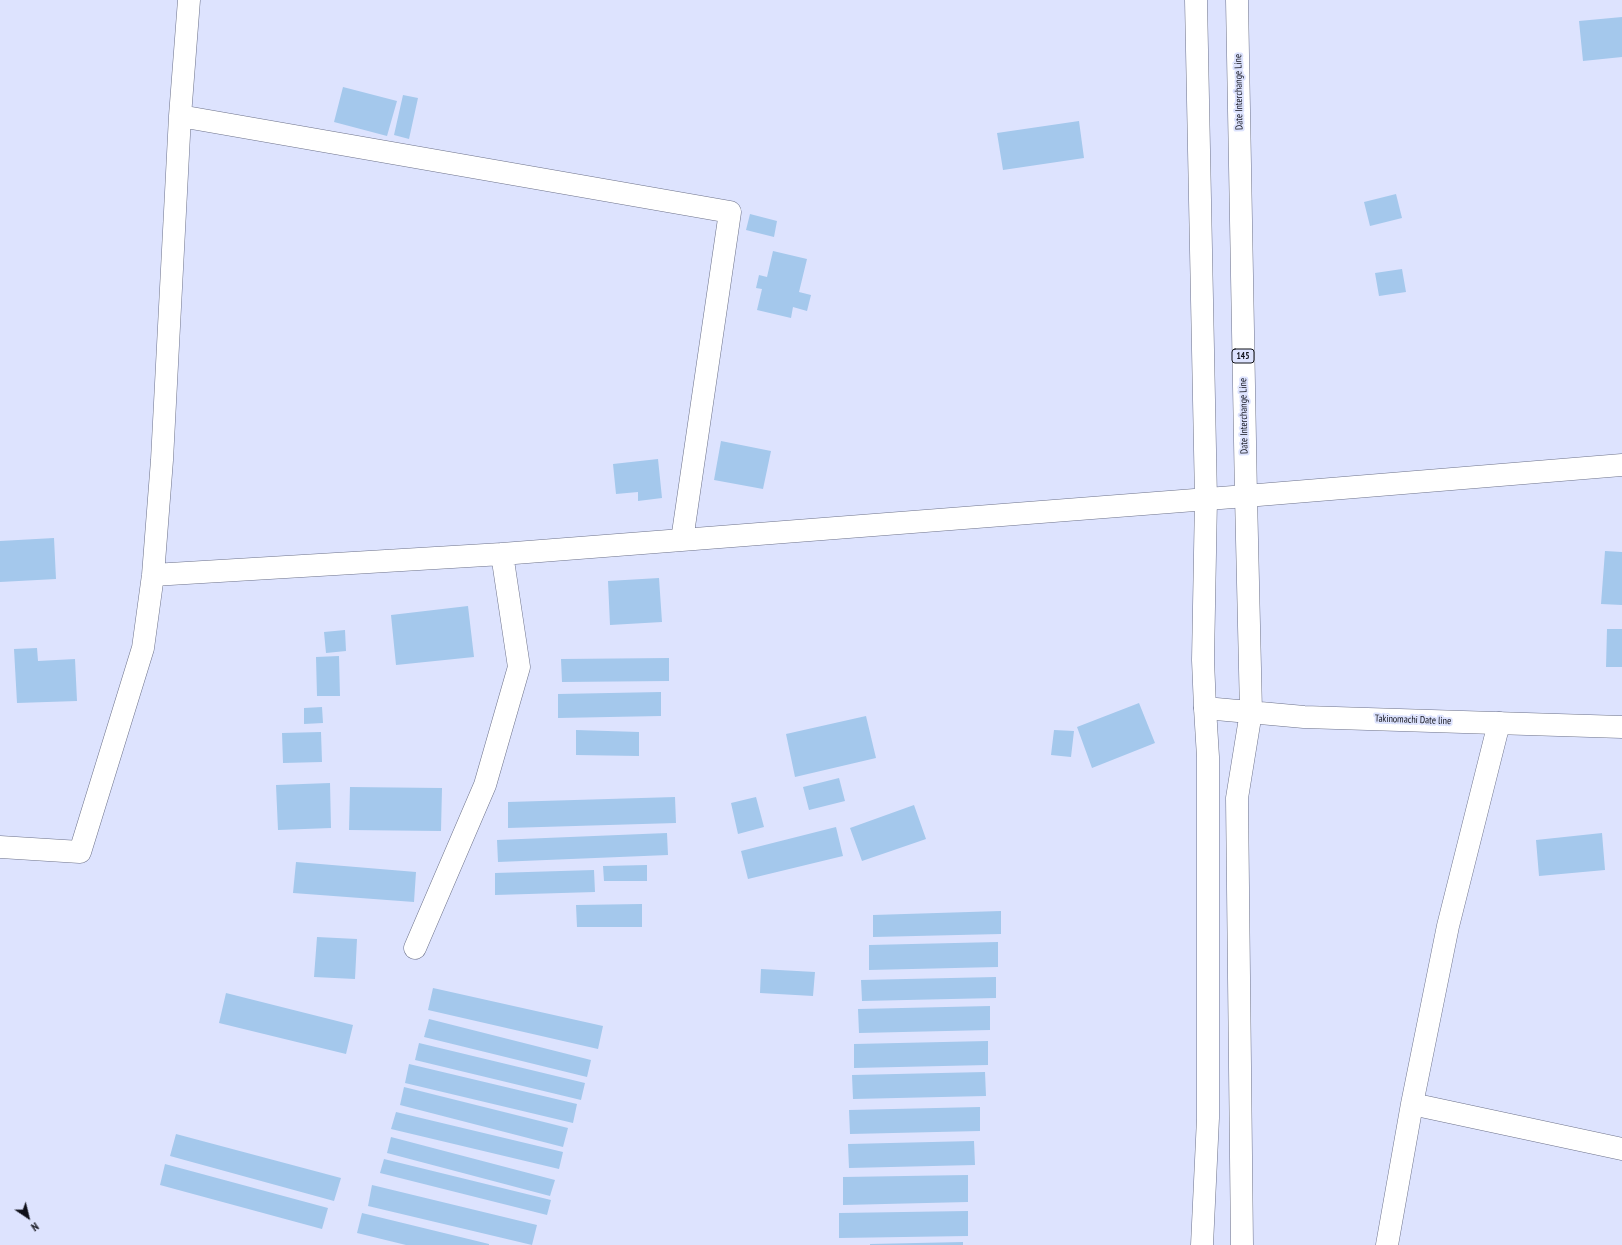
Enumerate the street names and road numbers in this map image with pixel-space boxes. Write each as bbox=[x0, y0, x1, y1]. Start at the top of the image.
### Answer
street label: Date Interchange Line bbox=[1232, 54, 1246, 130]
road number: 145 bbox=[1232, 349, 1254, 363]
street label: Date Interchange Line bbox=[1237, 378, 1251, 454]
street label: Takinomachi Date line bbox=[1375, 713, 1451, 727]

